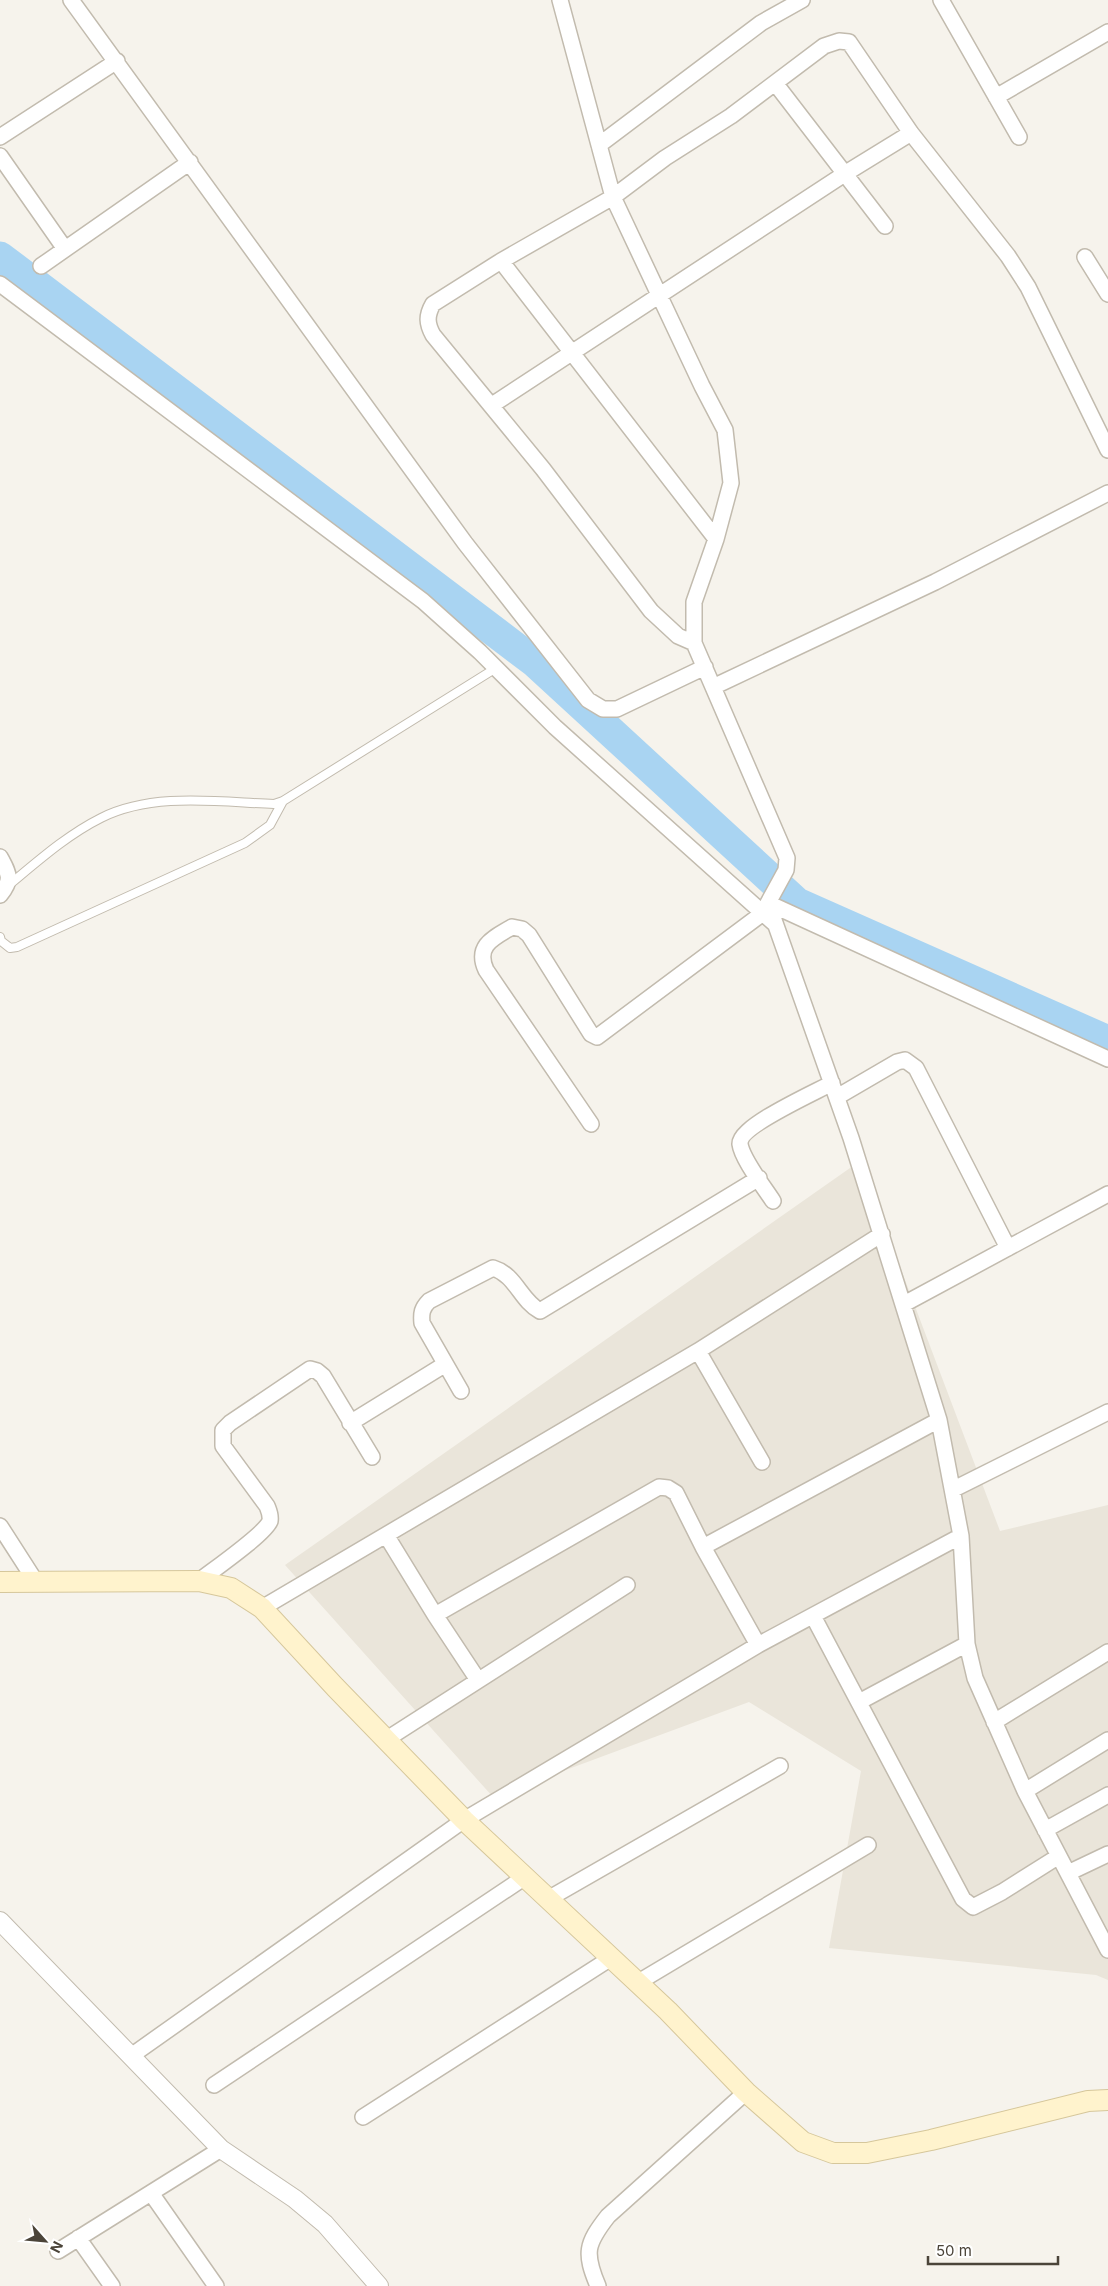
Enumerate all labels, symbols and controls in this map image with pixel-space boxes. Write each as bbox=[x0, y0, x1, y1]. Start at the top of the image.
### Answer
north arrow bbox=[20, 2216, 70, 2266]
scale bar bbox=[928, 2234, 1058, 2266]
text: N bbox=[47, 2239, 67, 2256]
text: 50 m bbox=[936, 2241, 972, 2260]

